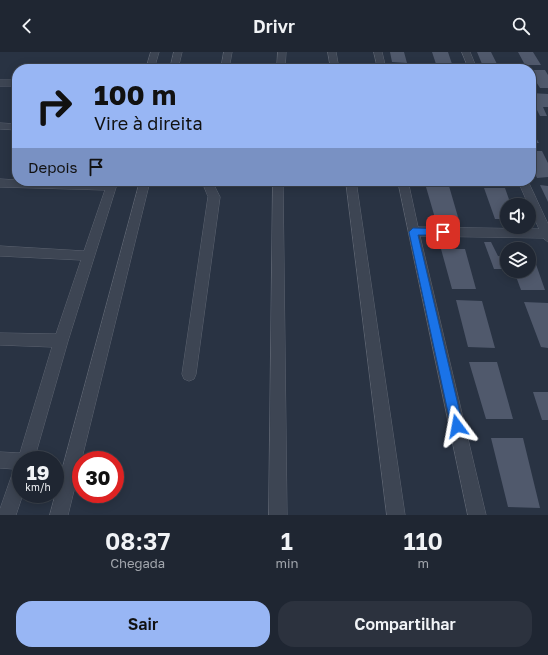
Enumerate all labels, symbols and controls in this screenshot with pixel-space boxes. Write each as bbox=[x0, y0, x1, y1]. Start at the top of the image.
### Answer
icon: back bbox=[16, 15, 38, 37]
text: Drivr bbox=[253, 15, 295, 37]
icon: search bbox=[510, 15, 532, 37]
text: 100 m bbox=[94, 78, 176, 111]
icon: right bbox=[28, 80, 80, 132]
text: Vire à direita bbox=[94, 112, 203, 134]
icon: arrive bbox=[85, 156, 107, 178]
text: Depois bbox=[28, 158, 77, 176]
map controls bbox=[500, 198, 536, 278]
button: sound bbox=[500, 198, 536, 234]
pin bbox=[426, 215, 460, 249]
icon: arrive bbox=[432, 221, 454, 243]
button: layers bbox=[500, 242, 536, 278]
position arrow bbox=[436, 405, 478, 447]
speed limit sign: 30 bbox=[72, 451, 124, 503]
text: 19 bbox=[26, 460, 49, 484]
text: km/h bbox=[25, 481, 51, 493]
text: 08:37 bbox=[105, 526, 170, 555]
text: 1 bbox=[281, 526, 293, 555]
text: 110 bbox=[403, 526, 443, 555]
text: Chegada bbox=[110, 555, 165, 571]
text: min bbox=[275, 555, 298, 571]
text: m bbox=[417, 555, 429, 571]
button: Sair bbox=[16, 601, 270, 647]
button: Compartilhar bbox=[278, 601, 532, 647]

